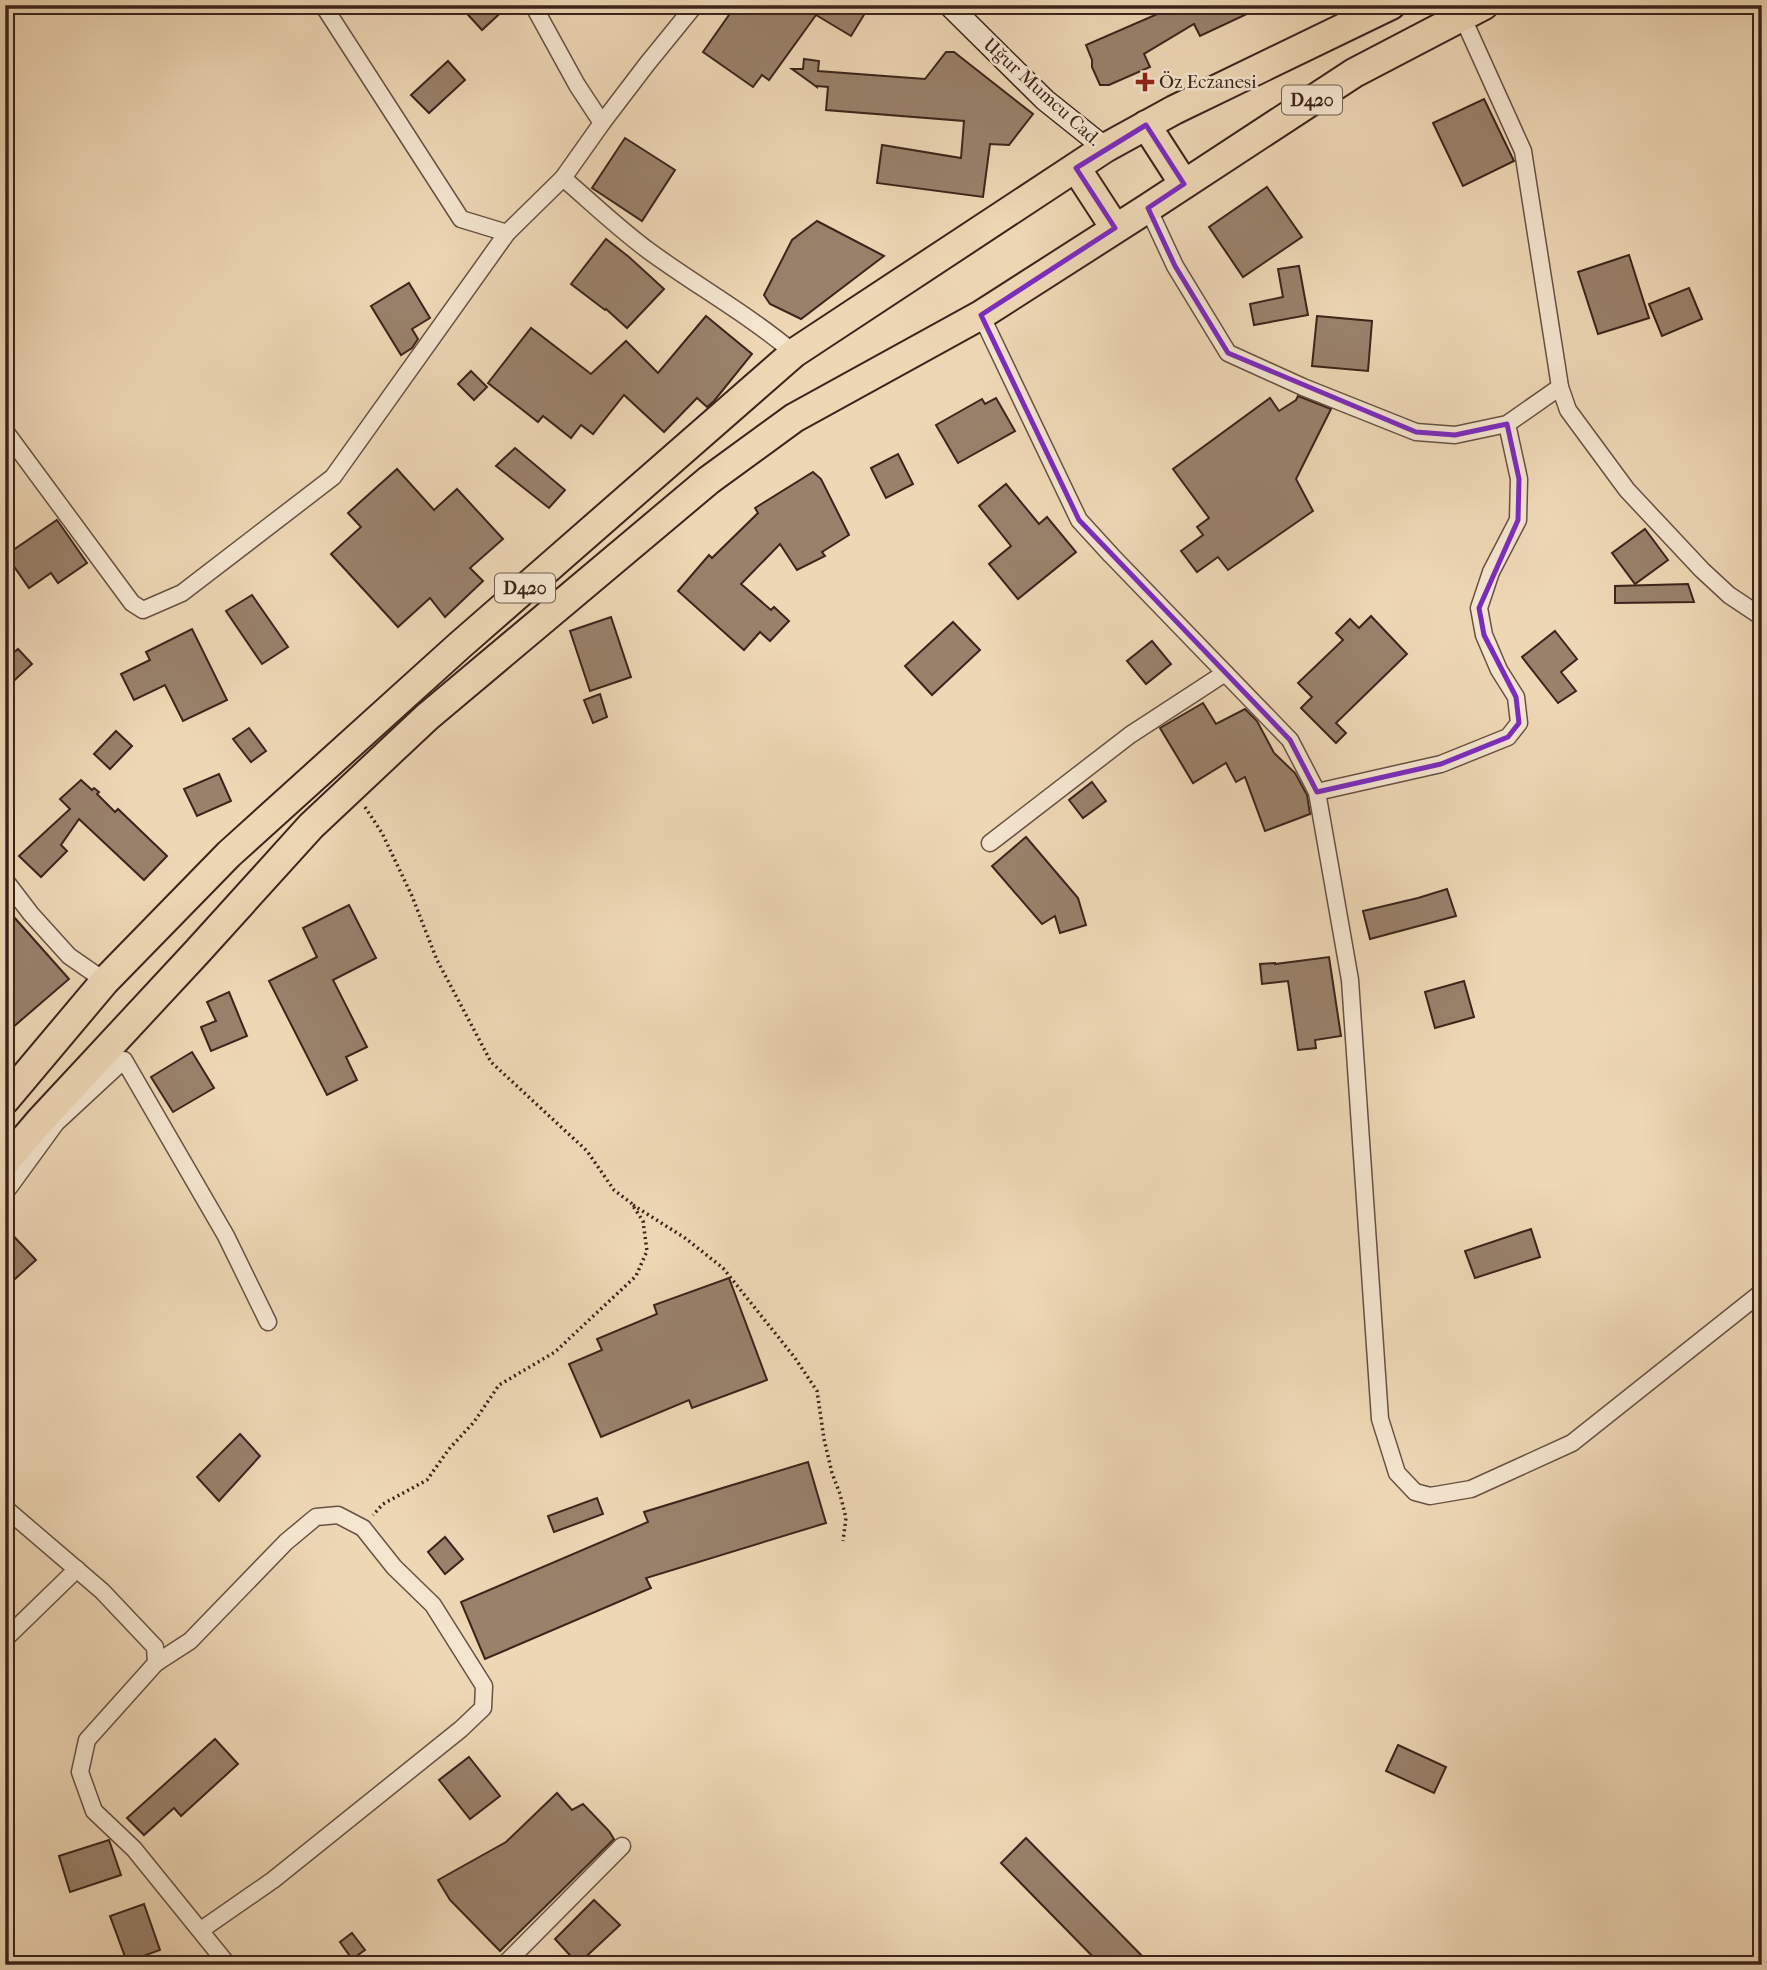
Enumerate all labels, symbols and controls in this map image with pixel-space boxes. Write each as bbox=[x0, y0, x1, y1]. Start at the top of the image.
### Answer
street label: Uğur Mumcu Cad. bbox=[979, 33, 1105, 151]
place label: Öz Eczanesi bbox=[1159, 71, 1257, 93]
marker: Öz Eczanesi bbox=[1137, 74, 1153, 90]
road number: D420 bbox=[1282, 86, 1342, 114]
road number: D420 bbox=[495, 574, 555, 602]

